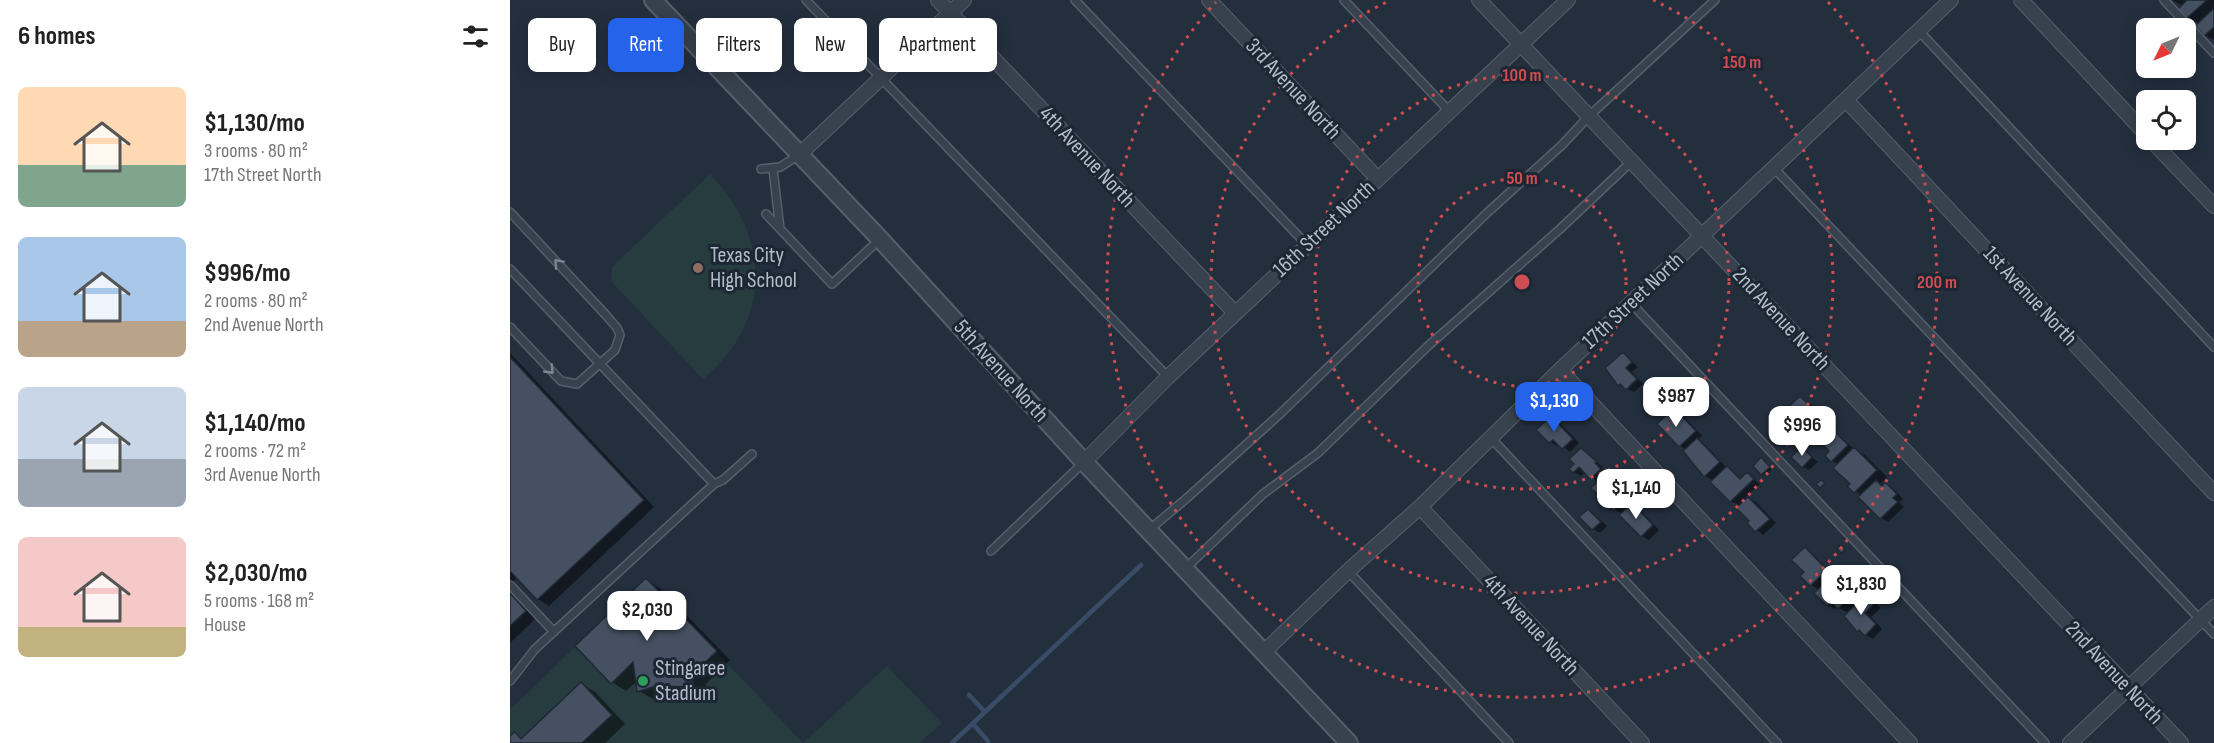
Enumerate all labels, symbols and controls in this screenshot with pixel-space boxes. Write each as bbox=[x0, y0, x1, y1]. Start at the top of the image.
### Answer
chip: Buy bbox=[528, 18, 596, 72]
chip: Rent bbox=[608, 18, 684, 72]
chip: Filters bbox=[696, 18, 782, 72]
chip: New bbox=[794, 18, 867, 72]
chip: Apartment bbox=[879, 18, 997, 72]
north arrow bbox=[2136, 18, 2196, 78]
map controls bbox=[2136, 18, 2196, 150]
icon: filters bbox=[459, 20, 492, 53]
text: 6 homes bbox=[18, 21, 96, 52]
street label: 3rd Avenue North bbox=[1239, 33, 1347, 145]
text: 150 m bbox=[1723, 52, 1761, 73]
text: 100 m bbox=[1503, 65, 1542, 86]
button: locate bbox=[2136, 90, 2196, 150]
street label: 4th Avenue North bbox=[1033, 101, 1141, 213]
text: $1,130/mo bbox=[204, 108, 305, 139]
icon: home bbox=[66, 111, 138, 183]
text: 3 rooms · 80 m² bbox=[204, 139, 308, 163]
text: 17th Street North bbox=[204, 163, 322, 187]
text: 50 m bbox=[1506, 168, 1538, 189]
street label: 16th Street North bbox=[1267, 175, 1381, 283]
street label: 1st Avenue North bbox=[1977, 241, 2083, 351]
place label: Texas City High School bbox=[710, 242, 797, 294]
street label: 17th Street North bbox=[1577, 247, 1689, 355]
text: $996/mo bbox=[204, 258, 291, 289]
one-way arrow bbox=[554, 259, 565, 270]
icon: home bbox=[66, 261, 138, 333]
marker: Texas City High School bbox=[691, 261, 705, 275]
street label: 2nd Avenue North bbox=[1726, 262, 1836, 376]
centre of rings bbox=[1512, 272, 1532, 292]
text: 200 m bbox=[1917, 272, 1957, 293]
text: 2 rooms · 80 m² bbox=[204, 289, 308, 313]
text: 2nd Avenue North bbox=[204, 313, 324, 337]
street label: 5th Avenue North bbox=[948, 314, 1054, 428]
one-way arrow bbox=[543, 362, 554, 373]
pin: $987 bbox=[1640, 377, 1712, 428]
pin: $1,130 bbox=[1505, 382, 1603, 433]
text: $987 bbox=[1657, 384, 1695, 408]
text: $1,130 bbox=[1529, 389, 1579, 413]
pin: $996 bbox=[1766, 406, 1838, 457]
text: $1,140/mo bbox=[204, 408, 305, 439]
icon: home bbox=[66, 411, 138, 483]
text: $996 bbox=[1783, 413, 1821, 437]
text: 2 rooms · 72 m² bbox=[204, 439, 306, 463]
text: 3rd Avenue North bbox=[204, 463, 321, 487]
pin: $1,140 bbox=[1587, 469, 1685, 520]
text: $1,140 bbox=[1611, 476, 1661, 500]
text: $2,030/mo bbox=[204, 558, 307, 589]
icon: home bbox=[66, 561, 138, 633]
pin: $1,830 bbox=[1812, 565, 1910, 616]
street label: 4th Avenue North bbox=[1477, 569, 1585, 681]
text: $1,830 bbox=[1835, 572, 1887, 596]
text: 5 rooms · 168 m² bbox=[204, 589, 314, 613]
pin: $2,030 bbox=[598, 591, 696, 642]
text: $2,030 bbox=[621, 598, 673, 622]
text: House bbox=[204, 613, 246, 637]
street label: 2nd Avenue North bbox=[2059, 616, 2169, 730]
place label: Stingaree Stadium bbox=[655, 655, 725, 707]
marker: Stingaree Stadium bbox=[636, 674, 650, 688]

